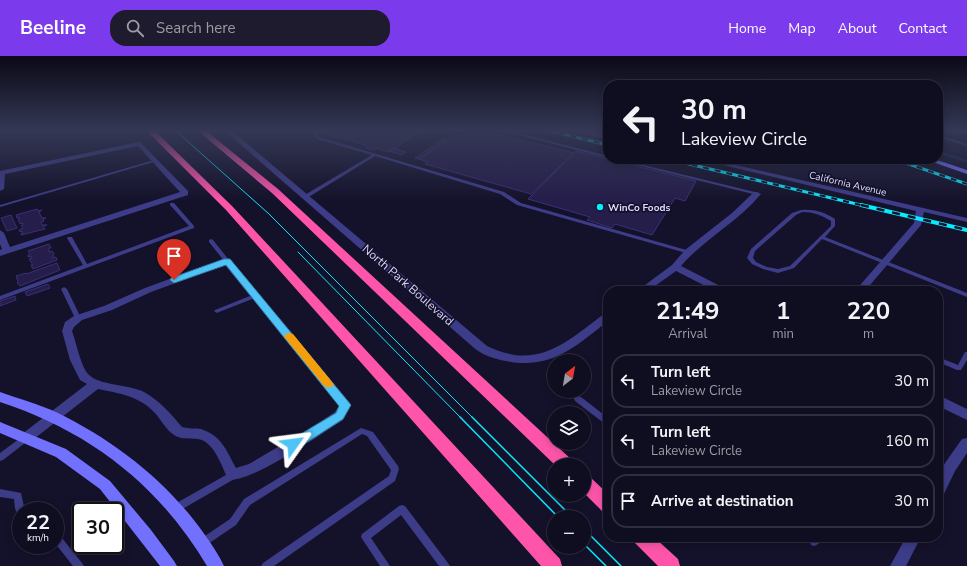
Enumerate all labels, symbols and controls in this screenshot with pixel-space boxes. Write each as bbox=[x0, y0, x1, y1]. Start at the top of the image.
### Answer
search box bbox=[110, 10, 390, 46]
text: Beeline bbox=[20, 15, 86, 41]
icon: search bbox=[124, 17, 146, 39]
text: Search here bbox=[156, 18, 236, 38]
text: Home bbox=[728, 19, 766, 38]
text: Map bbox=[788, 19, 816, 38]
text: About bbox=[838, 19, 877, 38]
text: Contact bbox=[899, 19, 947, 38]
text: 30 m bbox=[681, 91, 747, 129]
icon: left bbox=[615, 96, 667, 148]
text: Lakeview Circle bbox=[681, 127, 807, 151]
street label: California Avenue bbox=[808, 168, 888, 200]
place label: WinCo Foods bbox=[608, 201, 670, 215]
marker: WinCo Foods bbox=[595, 202, 605, 212]
pin bbox=[157, 239, 191, 280]
street label: North Park Boulevard bbox=[359, 241, 457, 329]
icon: arrive bbox=[163, 245, 185, 267]
text: 21:49 bbox=[656, 295, 719, 327]
text: 1 bbox=[776, 295, 790, 327]
text: 220 bbox=[847, 295, 890, 327]
text: Arrival bbox=[668, 325, 707, 343]
text: min bbox=[772, 325, 794, 343]
text: m bbox=[863, 325, 874, 343]
north arrow bbox=[547, 354, 591, 398]
map controls bbox=[547, 354, 591, 554]
text: Turn left bbox=[651, 362, 710, 382]
icon: left bbox=[617, 370, 639, 392]
text: 30 m bbox=[894, 371, 929, 391]
text: Lakeview Circle bbox=[651, 382, 742, 400]
button: layers bbox=[547, 406, 591, 450]
text: Turn left bbox=[651, 422, 710, 442]
position arrow bbox=[272, 423, 314, 465]
icon: left bbox=[617, 430, 639, 452]
text: 160 m bbox=[885, 431, 929, 451]
text: Lakeview Circle bbox=[651, 442, 742, 460]
button: + bbox=[547, 458, 591, 502]
icon: arrive bbox=[617, 490, 639, 512]
text: Arrive at destination bbox=[651, 491, 794, 511]
text: 30 m bbox=[894, 491, 929, 511]
speed limit sign: 30 bbox=[72, 502, 124, 554]
text: 22 bbox=[26, 509, 50, 536]
button: − bbox=[547, 510, 591, 554]
text: km/h bbox=[27, 531, 49, 545]

